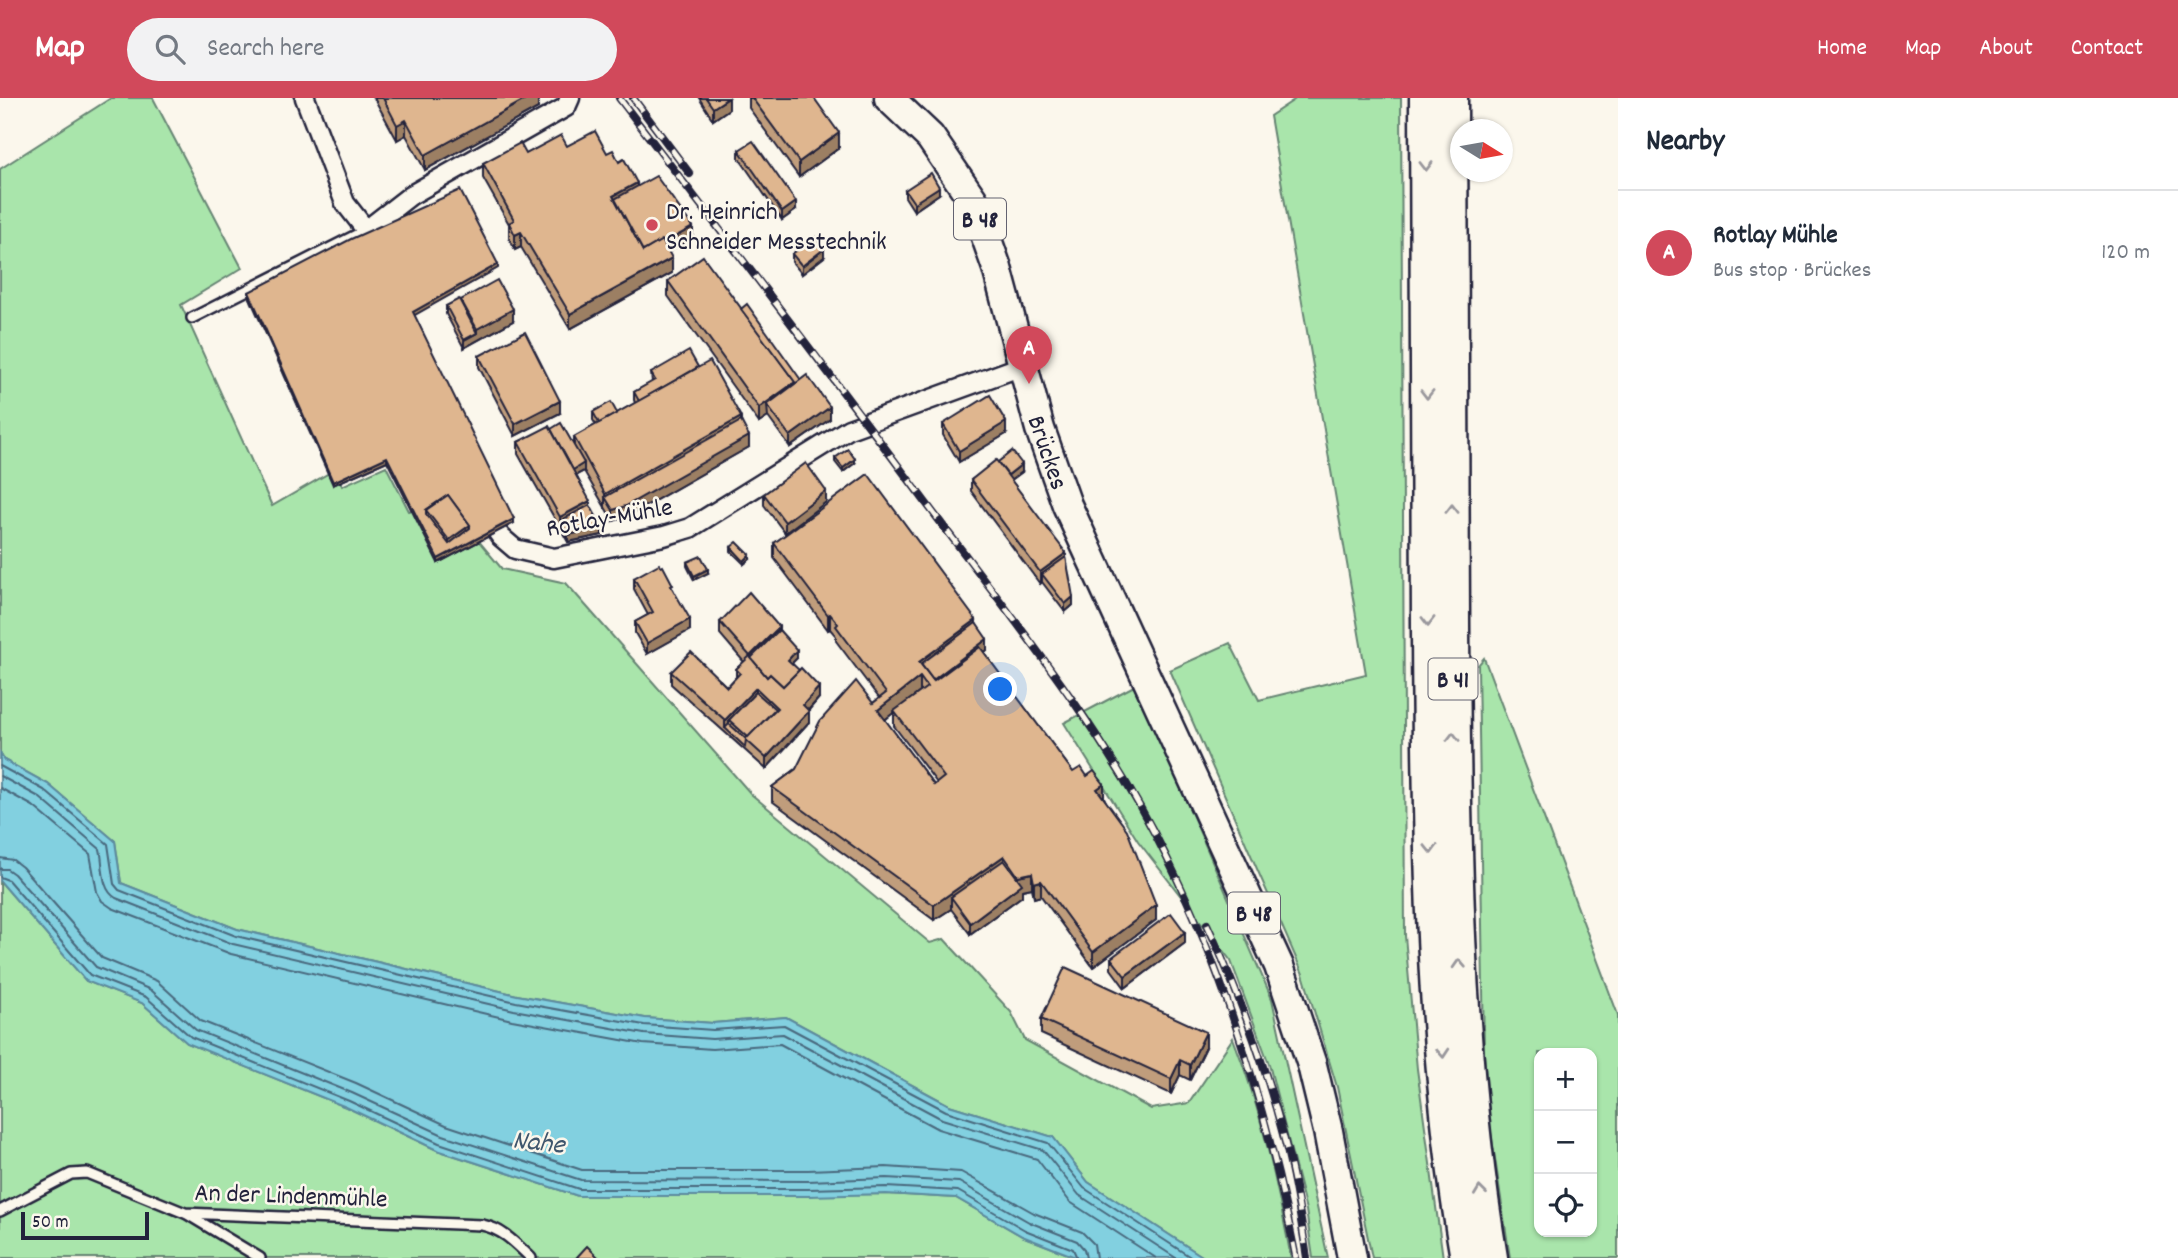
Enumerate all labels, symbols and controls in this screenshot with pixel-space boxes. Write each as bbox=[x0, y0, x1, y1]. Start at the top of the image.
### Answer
search box bbox=[127, 18, 617, 81]
text: Map bbox=[35, 26, 85, 73]
icon: search bbox=[151, 30, 189, 68]
text: Search here bbox=[207, 31, 325, 68]
text: Home bbox=[1817, 32, 1867, 66]
text: Map bbox=[1905, 32, 1941, 66]
text: About bbox=[1979, 32, 2033, 66]
text: Contact bbox=[2071, 32, 2143, 66]
north arrow bbox=[1450, 119, 1513, 182]
text: Nearby bbox=[1646, 122, 1724, 165]
one-way arrow bbox=[1418, 161, 1434, 172]
place label: Dr. Heinrich Schneider Messtechnik bbox=[666, 195, 887, 262]
road number: B 48 bbox=[954, 198, 1006, 239]
marker: Dr. Heinrich Schneider Messtechnik bbox=[644, 217, 660, 233]
text: Rotlay Mühle bbox=[1713, 218, 1838, 255]
text: A bbox=[1663, 237, 1675, 270]
text: 120 m bbox=[2101, 237, 2150, 270]
text: Bus stop · Brückes bbox=[1713, 255, 1871, 288]
pin: A bbox=[1006, 326, 1052, 384]
one-way arrow bbox=[1419, 389, 1435, 399]
street label: Brückes bbox=[1016, 411, 1076, 495]
street label: Rotlay-Mühle bbox=[544, 490, 676, 549]
one-way arrow bbox=[1444, 503, 1460, 514]
one-way arrow bbox=[1420, 616, 1436, 627]
road number: B 41 bbox=[1428, 658, 1478, 700]
your location bbox=[983, 672, 1017, 706]
one-way arrow bbox=[1445, 731, 1461, 741]
one-way arrow bbox=[1423, 844, 1439, 854]
road number: B 48 bbox=[1228, 892, 1280, 934]
one-way arrow bbox=[1452, 958, 1467, 969]
one-way arrow bbox=[1435, 1048, 1450, 1059]
map controls bbox=[1534, 1048, 1597, 1237]
button: + bbox=[1534, 1048, 1597, 1111]
button: − bbox=[1534, 1111, 1597, 1174]
water label: Nahe bbox=[510, 1122, 568, 1168]
button: locate bbox=[1534, 1174, 1597, 1237]
street label: An der Lindenmühle bbox=[194, 1176, 388, 1219]
one-way arrow bbox=[1473, 1185, 1488, 1196]
scale bar bbox=[21, 1209, 149, 1241]
text: 50 m bbox=[32, 1210, 69, 1237]

